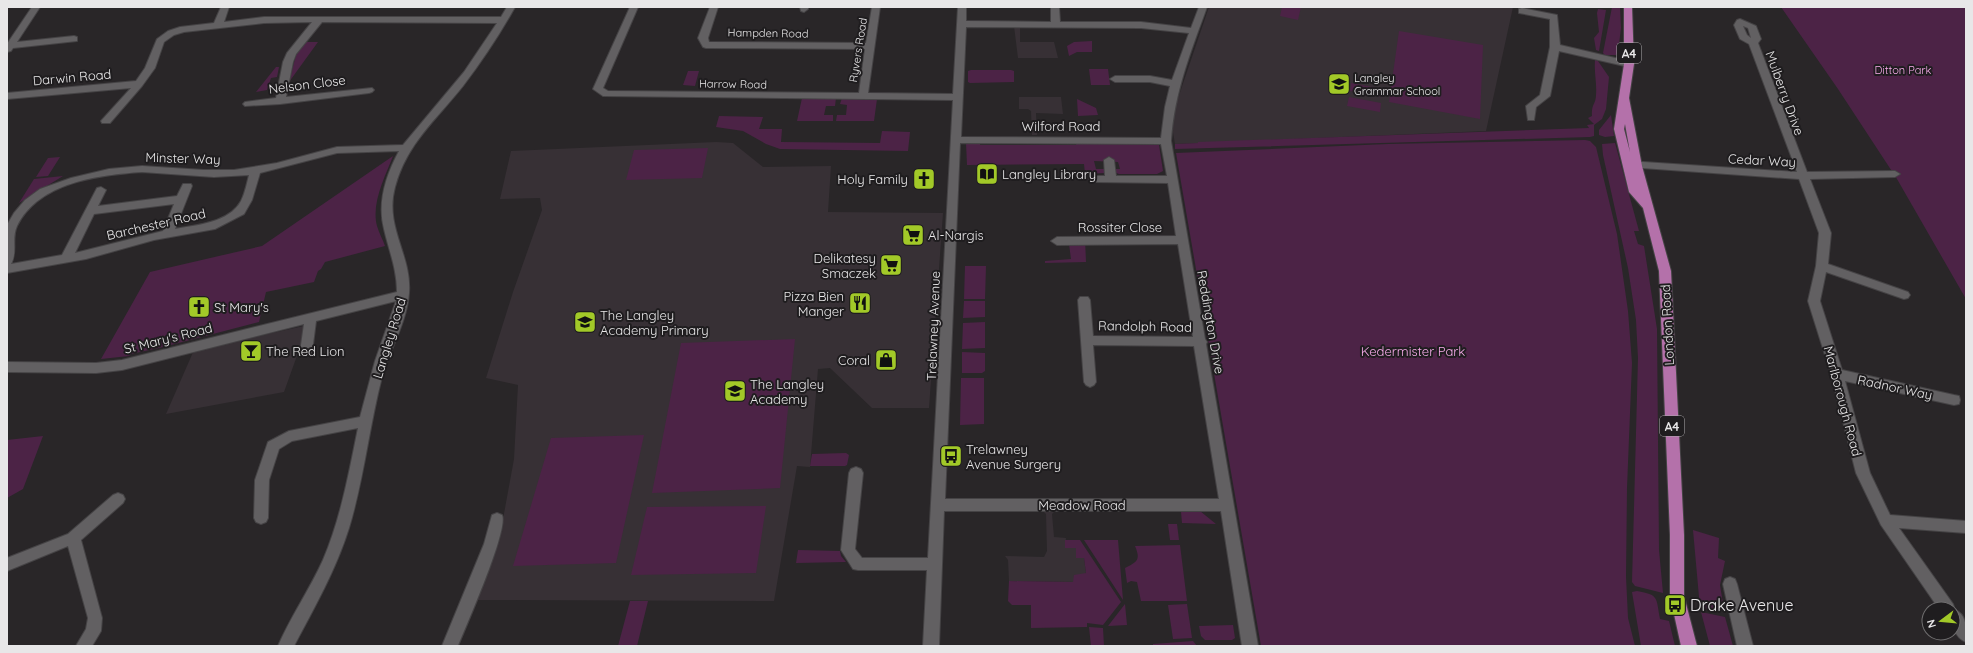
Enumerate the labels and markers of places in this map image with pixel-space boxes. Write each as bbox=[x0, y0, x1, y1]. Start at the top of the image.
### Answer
school or university icon: Langley Grammar School bbox=[1326, 71, 1352, 97]
place label: Langley Grammar School bbox=[1354, 71, 1440, 98]
library icon: Langley Library bbox=[974, 161, 1000, 187]
church icon: Holy Family bbox=[911, 166, 937, 192]
place label: Langley Library bbox=[1002, 166, 1096, 182]
place label: Holy Family bbox=[837, 171, 908, 187]
supermarket icon: Al-Nargis bbox=[900, 222, 926, 248]
place label: Al-Nargis bbox=[928, 227, 984, 243]
place label: Delikatesy Smaczek bbox=[813, 250, 876, 281]
supermarket icon: Delikatesy Smaczek bbox=[878, 252, 904, 278]
place label: Pizza Bien Manger bbox=[783, 288, 844, 319]
restaurant icon: Pizza Bien Manger bbox=[847, 290, 873, 316]
church icon: St Mary's bbox=[186, 294, 212, 320]
place label: St Mary's bbox=[214, 299, 269, 315]
place label: The Langley Academy Primary bbox=[600, 307, 709, 338]
school or university icon: The Langley Academy Primary bbox=[572, 309, 598, 335]
bar icon: The Red Lion bbox=[238, 338, 264, 364]
place label: The Red Lion bbox=[266, 343, 345, 359]
shop icon: Coral bbox=[873, 347, 899, 373]
place label: Coral bbox=[838, 352, 870, 368]
place label: The Langley Academy bbox=[750, 376, 824, 407]
school or university icon: The Langley Academy bbox=[722, 378, 748, 404]
place label: Trelawney Avenue Surgery bbox=[966, 441, 1061, 472]
bus stop icon: Trelawney Avenue Surgery bbox=[938, 443, 964, 469]
bus stop icon: Drake Avenue bbox=[1662, 592, 1688, 618]
place label: Drake Avenue bbox=[1690, 595, 1794, 615]

